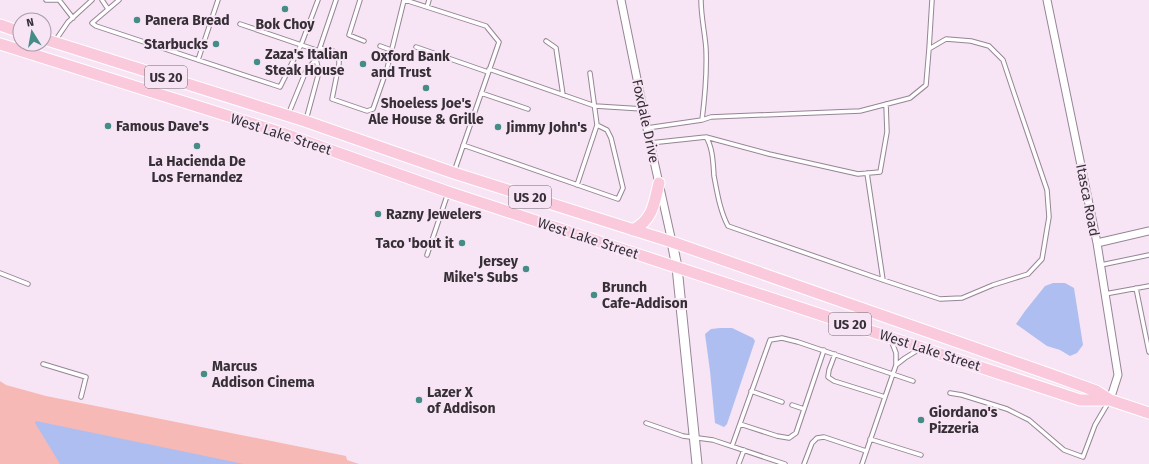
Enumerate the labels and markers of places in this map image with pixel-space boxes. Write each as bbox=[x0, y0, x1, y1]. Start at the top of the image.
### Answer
marker: Bok Choy bbox=[280, 4, 290, 14]
place label: Panera Bread bbox=[145, 12, 230, 29]
marker: Panera Bread bbox=[132, 15, 142, 25]
place label: Bok Choy bbox=[255, 16, 315, 33]
place label: Starbucks bbox=[144, 36, 208, 53]
marker: Starbucks bbox=[211, 39, 221, 49]
place label: Zaza's Italian Steak House bbox=[265, 46, 348, 79]
place label: Oxford Bank and Trust bbox=[371, 48, 450, 81]
marker: Zaza's Italian Steak House bbox=[252, 57, 262, 67]
marker: Oxford Bank and Trust bbox=[358, 59, 368, 69]
marker: Shoeless Joe's Ale House & Grille bbox=[421, 83, 431, 93]
place label: Shoeless Joe's Ale House & Grille bbox=[367, 95, 484, 128]
place label: Famous Dave's bbox=[116, 118, 209, 135]
place label: Jimmy John's bbox=[505, 119, 587, 136]
marker: Famous Dave's bbox=[103, 121, 113, 131]
marker: Jimmy John's bbox=[493, 122, 503, 132]
marker: La Hacienda De Los Fernandez bbox=[192, 141, 202, 151]
place label: La Hacienda De Los Fernandez bbox=[148, 153, 246, 186]
place label: Razny Jewelers bbox=[386, 206, 482, 223]
marker: Razny Jewelers bbox=[373, 209, 383, 219]
place label: Taco 'bout it bbox=[376, 235, 455, 252]
marker: Taco 'bout it bbox=[457, 238, 467, 248]
place label: Jersey Mike's Subs bbox=[444, 253, 519, 286]
marker: Jersey Mike's Subs bbox=[521, 264, 531, 274]
place label: Brunch Cafe-Addison bbox=[602, 279, 688, 312]
marker: Brunch Cafe-Addison bbox=[589, 290, 599, 300]
place label: Marcus Addison Cinema bbox=[211, 358, 315, 391]
marker: Marcus Addison Cinema bbox=[199, 369, 209, 379]
place label: Lazer X of Addison bbox=[427, 384, 496, 417]
marker: Lazer X of Addison bbox=[414, 395, 424, 405]
place label: Giordano's Pizzeria bbox=[929, 404, 998, 437]
marker: Giordano's Pizzeria bbox=[916, 415, 926, 425]

